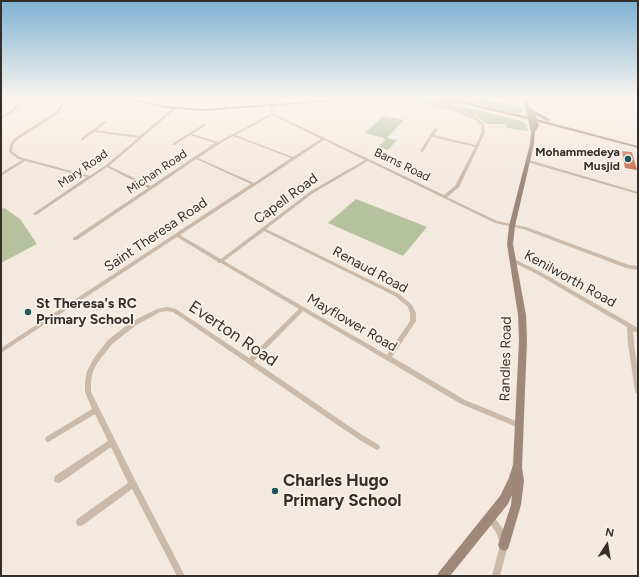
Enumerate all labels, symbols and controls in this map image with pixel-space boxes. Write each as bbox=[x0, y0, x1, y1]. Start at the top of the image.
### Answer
street label: Barns Road bbox=[372, 145, 432, 185]
place label: Mohammedeya Musjid bbox=[535, 145, 620, 173]
street label: Mary Road bbox=[55, 147, 111, 191]
street label: Michan Road bbox=[124, 147, 190, 197]
marker: Mohammedeya Musjid bbox=[623, 154, 633, 164]
street label: Capell Road bbox=[251, 170, 321, 228]
street label: Saint Theresa Road bbox=[101, 194, 211, 276]
street label: Renaud Road bbox=[329, 243, 411, 297]
street label: Kenilworth Road bbox=[521, 247, 619, 311]
street label: Mayflower Road bbox=[304, 290, 400, 356]
place label: St Theresa's RC Primary School bbox=[36, 296, 137, 328]
street label: Everton Road bbox=[185, 297, 281, 371]
marker: St Theresa's RC Primary School bbox=[23, 307, 33, 317]
street label: Randles Road bbox=[497, 316, 515, 402]
place label: Charles Hugo Primary School bbox=[283, 471, 402, 511]
marker: Charles Hugo Primary School bbox=[270, 486, 280, 496]
north arrow bbox=[587, 525, 627, 565]
text: N bbox=[604, 526, 615, 540]

